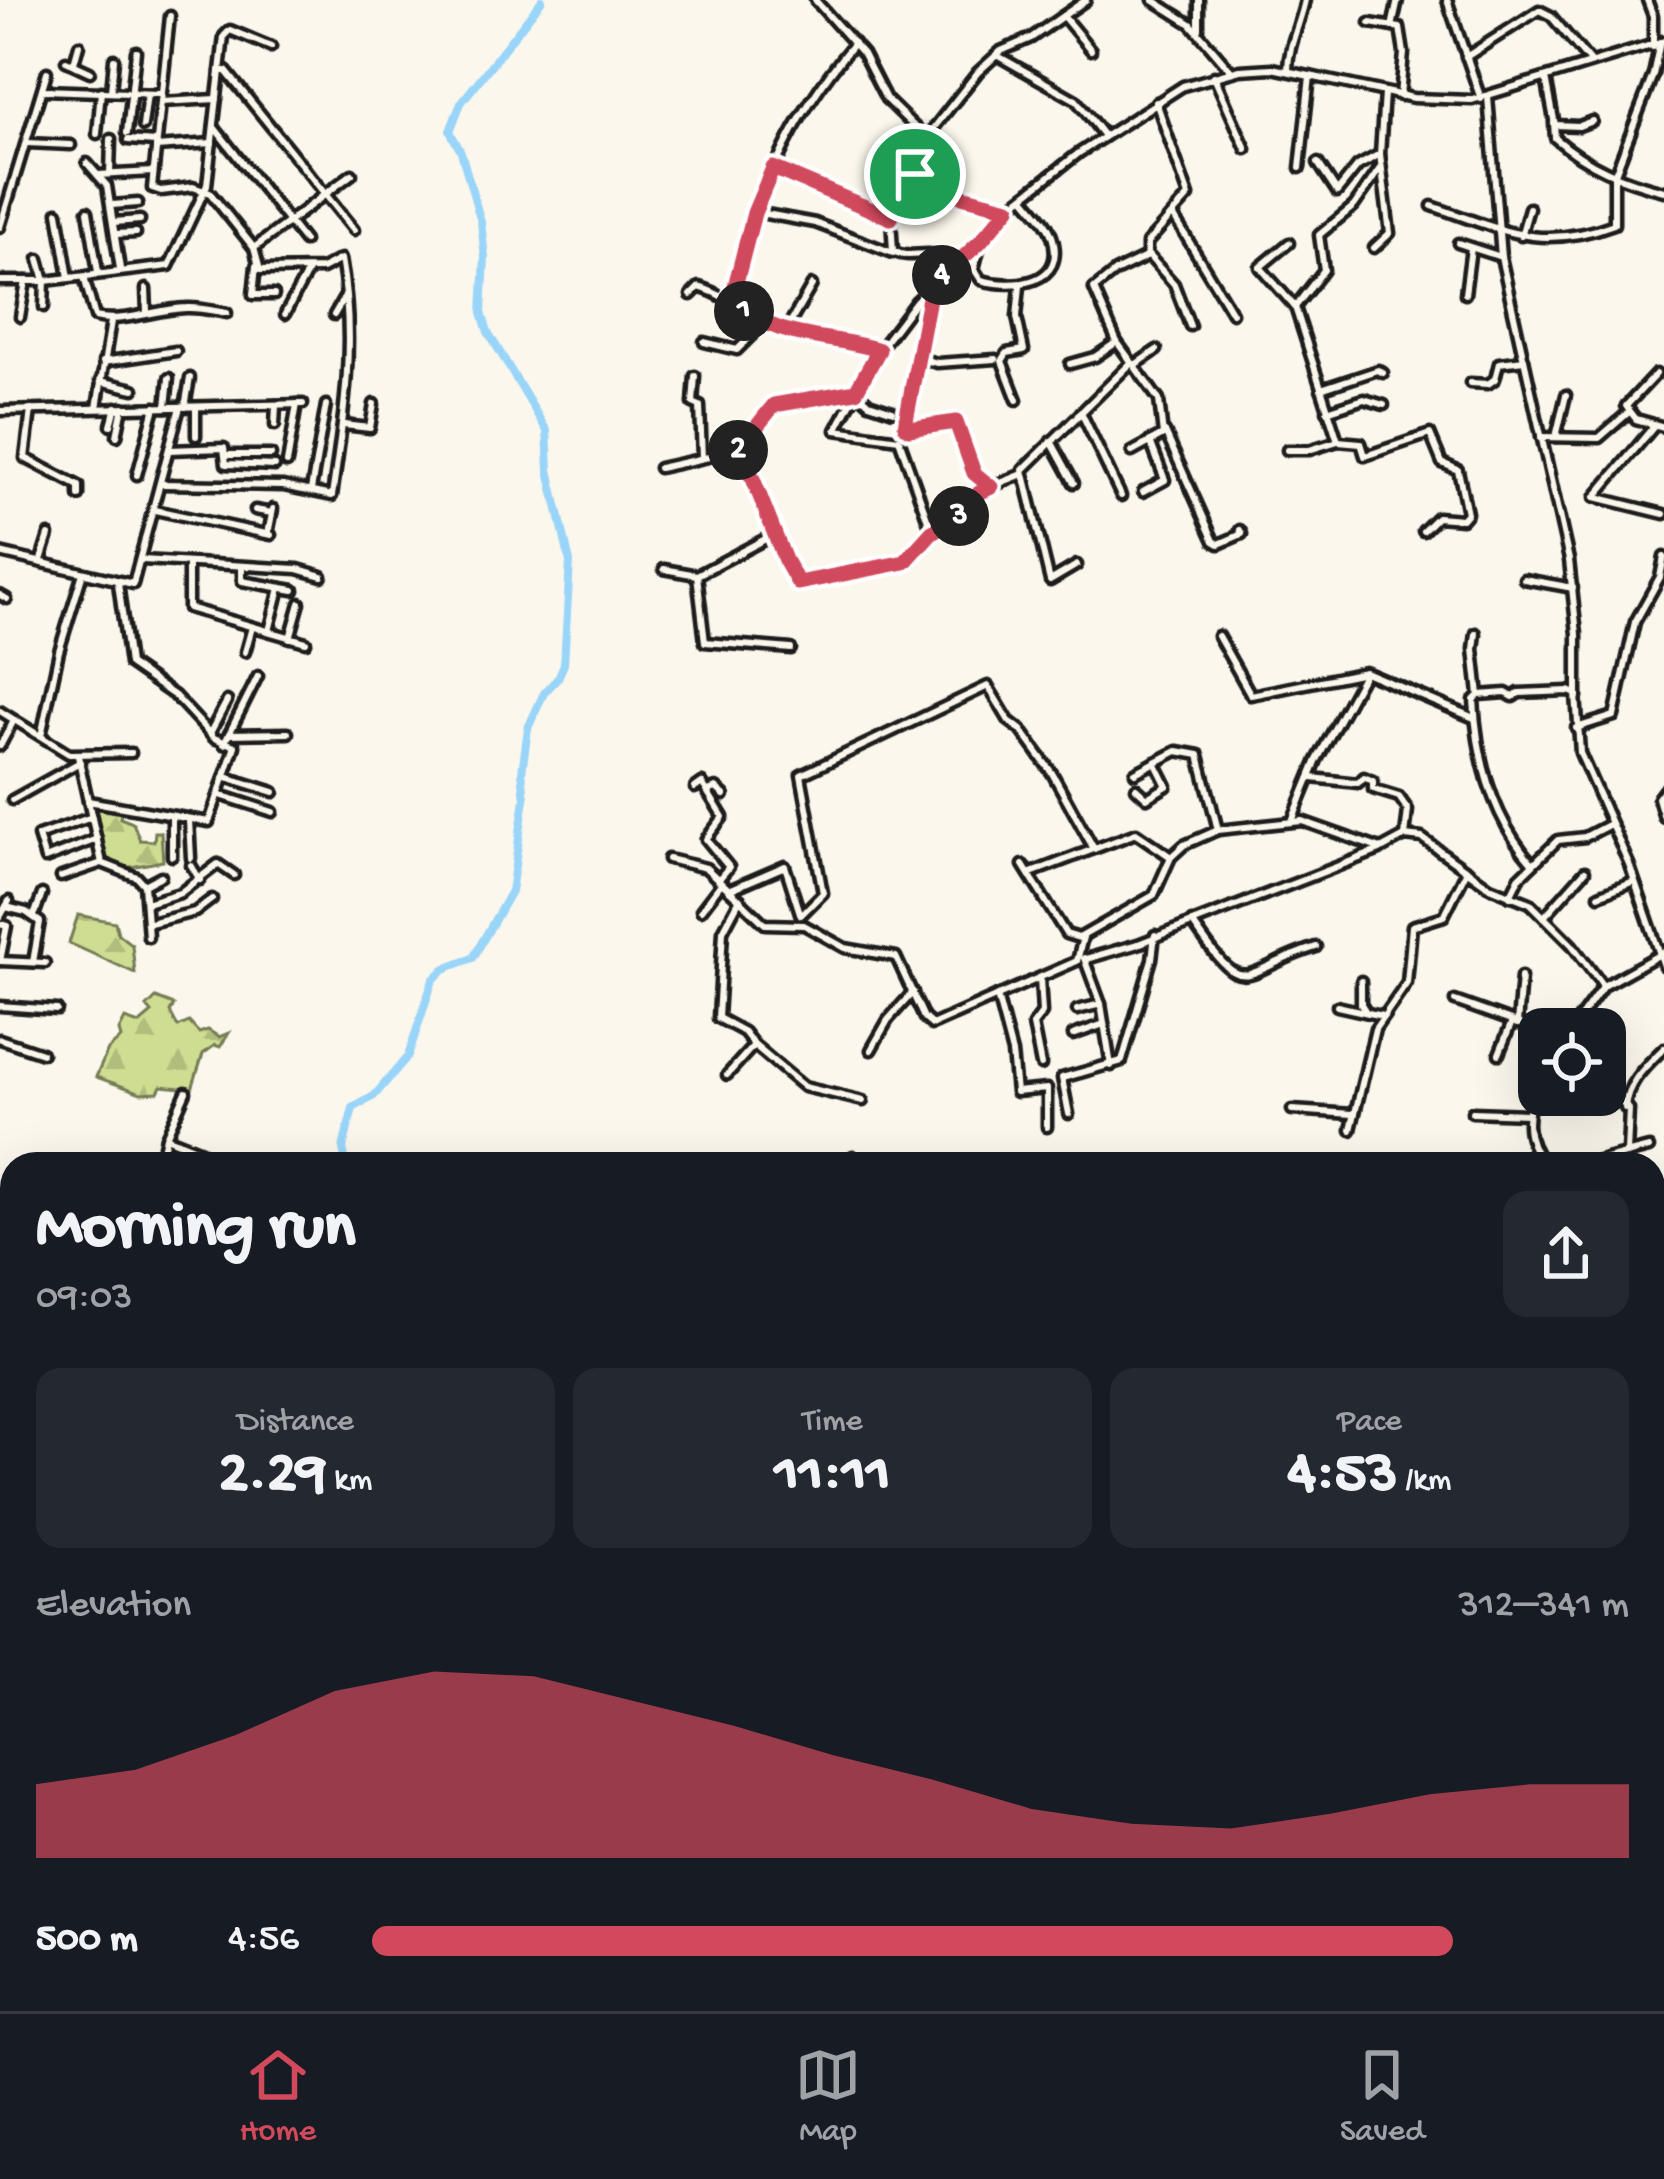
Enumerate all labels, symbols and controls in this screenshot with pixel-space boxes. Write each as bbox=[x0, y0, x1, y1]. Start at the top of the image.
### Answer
pin bbox=[864, 123, 966, 225]
icon: arrive bbox=[882, 141, 948, 207]
pin: 4 bbox=[912, 245, 972, 305]
text: 4 bbox=[934, 256, 950, 294]
pin: 1 bbox=[714, 281, 774, 341]
text: 1 bbox=[737, 292, 751, 330]
pin: 2 bbox=[708, 420, 768, 480]
text: 2 bbox=[730, 431, 746, 469]
pin: 3 bbox=[929, 486, 989, 546]
text: 3 bbox=[950, 497, 968, 535]
map controls bbox=[1518, 1008, 1626, 1116]
button: locate bbox=[1518, 1008, 1626, 1116]
button: share bbox=[1503, 1191, 1629, 1317]
text: Morning run bbox=[36, 1192, 355, 1270]
text: 09:03 bbox=[36, 1276, 132, 1322]
text: Distance bbox=[237, 1404, 354, 1442]
text: Time bbox=[802, 1404, 863, 1442]
text: Pace bbox=[1337, 1404, 1402, 1442]
text: 2.29 bbox=[219, 1442, 326, 1512]
text: 11:11 bbox=[775, 1442, 890, 1512]
text: 4:53 bbox=[1288, 1442, 1398, 1512]
text: km bbox=[326, 1463, 372, 1501]
text: /km bbox=[1398, 1463, 1451, 1501]
text: Elevation bbox=[36, 1584, 191, 1630]
text: 312–341 m bbox=[1459, 1584, 1629, 1630]
text: 500 m bbox=[36, 1918, 138, 1964]
text: 4:56 bbox=[228, 1918, 299, 1964]
tab: Home bbox=[240, 2042, 316, 2152]
tab: Map bbox=[795, 2042, 861, 2152]
tab: Saved bbox=[1340, 2042, 1424, 2152]

